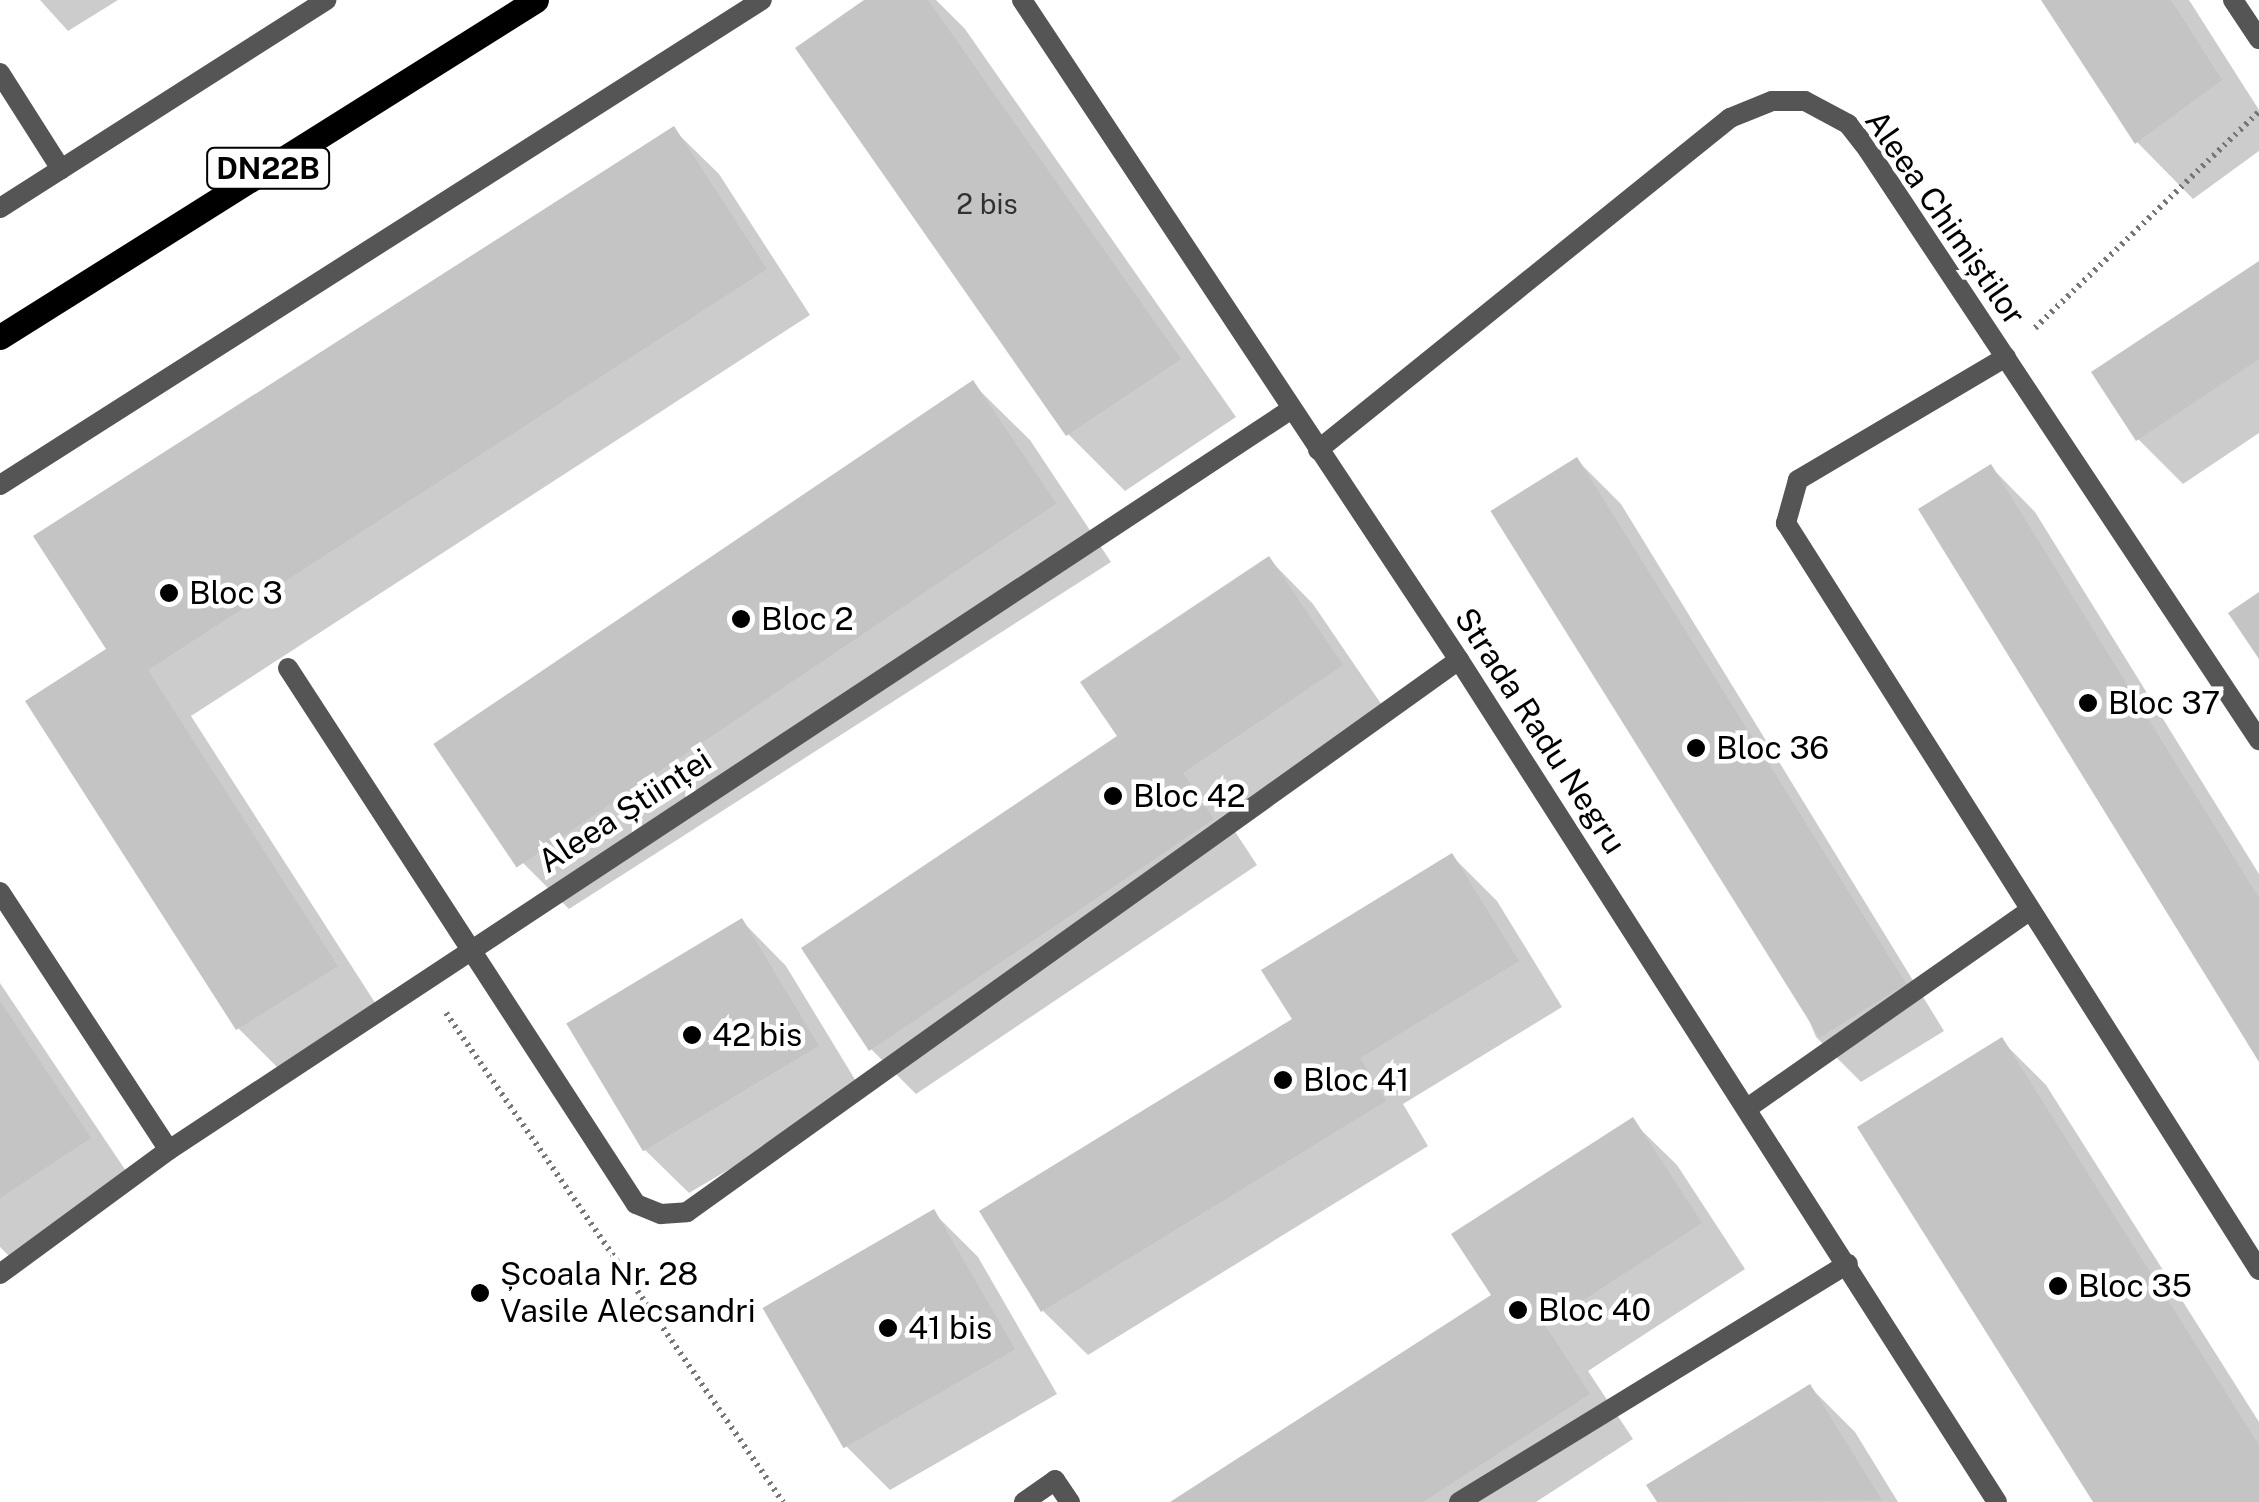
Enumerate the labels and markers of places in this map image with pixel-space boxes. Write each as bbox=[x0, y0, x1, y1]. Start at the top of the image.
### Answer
place label: Bloc 3 bbox=[189, 574, 283, 612]
marker: Bloc 3 bbox=[158, 582, 180, 604]
place label: Bloc 2 bbox=[761, 600, 854, 638]
marker: Bloc 2 bbox=[730, 608, 752, 630]
place label: Bloc 37 bbox=[2108, 684, 2220, 722]
marker: Bloc 37 bbox=[2077, 692, 2099, 714]
place label: Bloc 36 bbox=[1716, 729, 1829, 767]
marker: Bloc 36 bbox=[1685, 737, 1707, 759]
place label: Bloc 42 bbox=[1133, 777, 1246, 815]
marker: Bloc 42 bbox=[1102, 785, 1124, 807]
place label: 42 bis bbox=[712, 1016, 802, 1054]
marker: 42 bis bbox=[681, 1024, 703, 1046]
place label: Bloc 41 bbox=[1303, 1061, 1410, 1099]
marker: Bloc 41 bbox=[1272, 1069, 1294, 1091]
place label: Școala Nr. 28 Vasile Alecsandri bbox=[500, 1256, 756, 1331]
place label: Bloc 35 bbox=[2078, 1267, 2192, 1305]
marker: Bloc 35 bbox=[2047, 1275, 2069, 1297]
marker: Școala Nr. 28 Vasile Alecsandri bbox=[469, 1282, 491, 1304]
place label: Bloc 40 bbox=[1538, 1291, 1651, 1329]
marker: Bloc 40 bbox=[1507, 1299, 1529, 1321]
place label: 41 bis bbox=[908, 1309, 992, 1347]
marker: 41 bis bbox=[877, 1317, 899, 1339]

